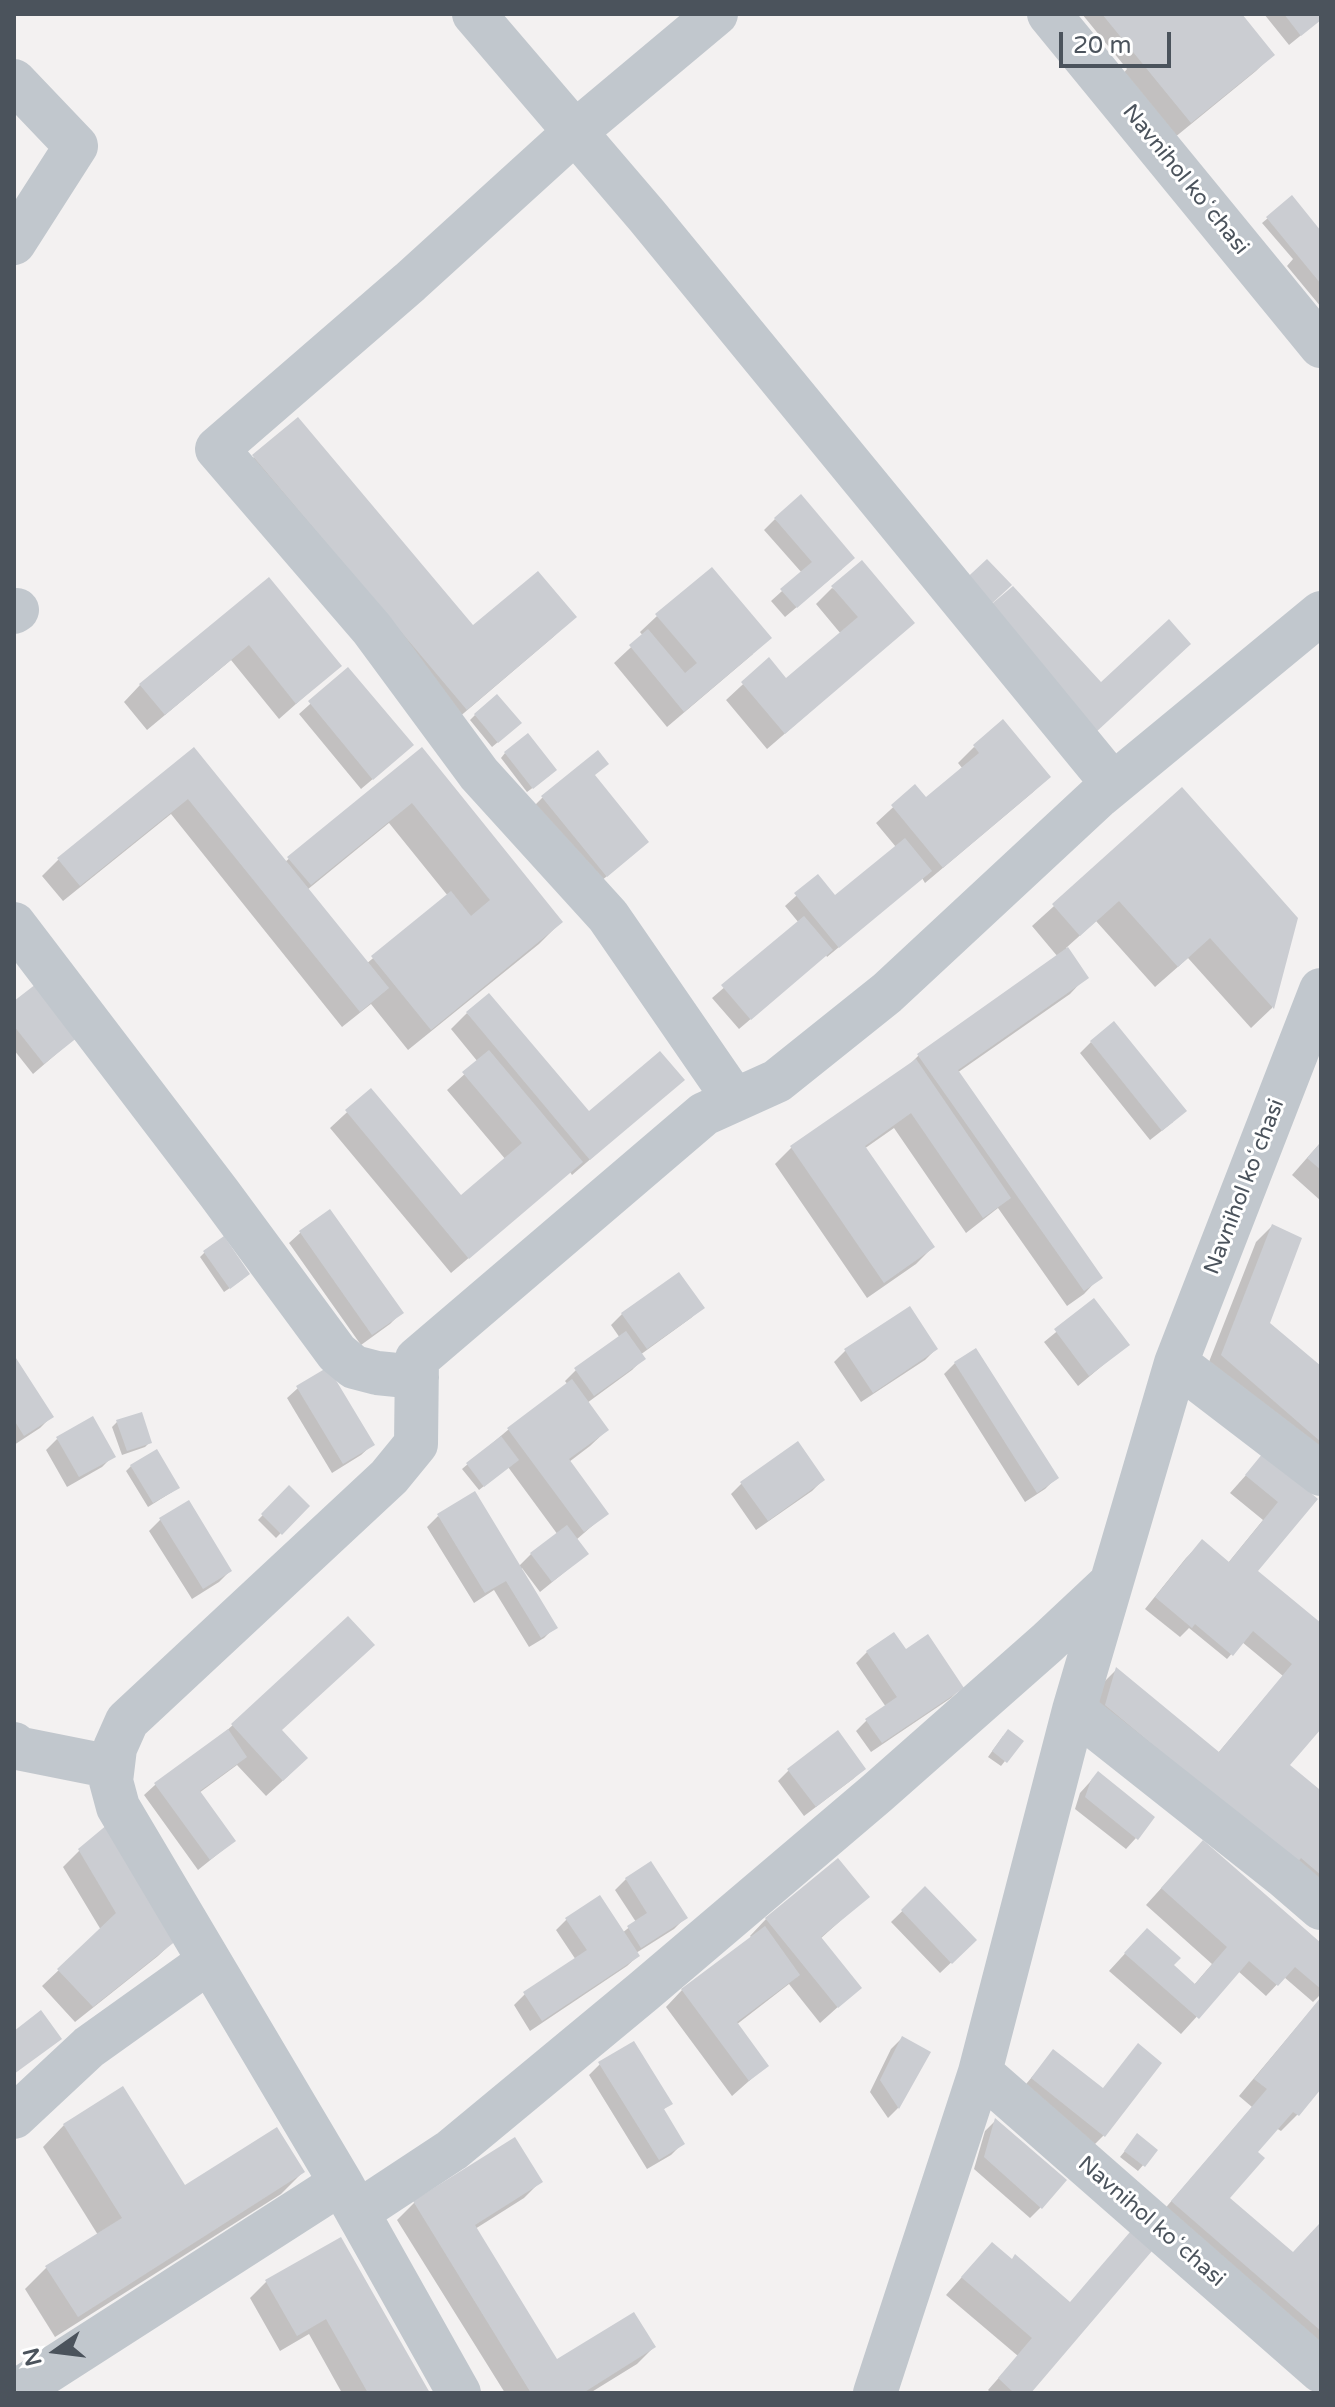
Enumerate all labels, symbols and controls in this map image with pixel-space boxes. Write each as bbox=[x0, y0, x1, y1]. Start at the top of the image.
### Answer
scale bar bbox=[1063, 16, 1175, 66]
text: 20 m bbox=[1073, 31, 1131, 60]
street label: Navnihol koʻchasi bbox=[1116, 99, 1254, 261]
street label: Navnihol koʻchasi bbox=[1199, 1096, 1291, 1278]
street label: Navnihol koʻchasi bbox=[1072, 2151, 1230, 2293]
north arrow bbox=[16, 2311, 96, 2391]
text: N bbox=[18, 2345, 47, 2369]

